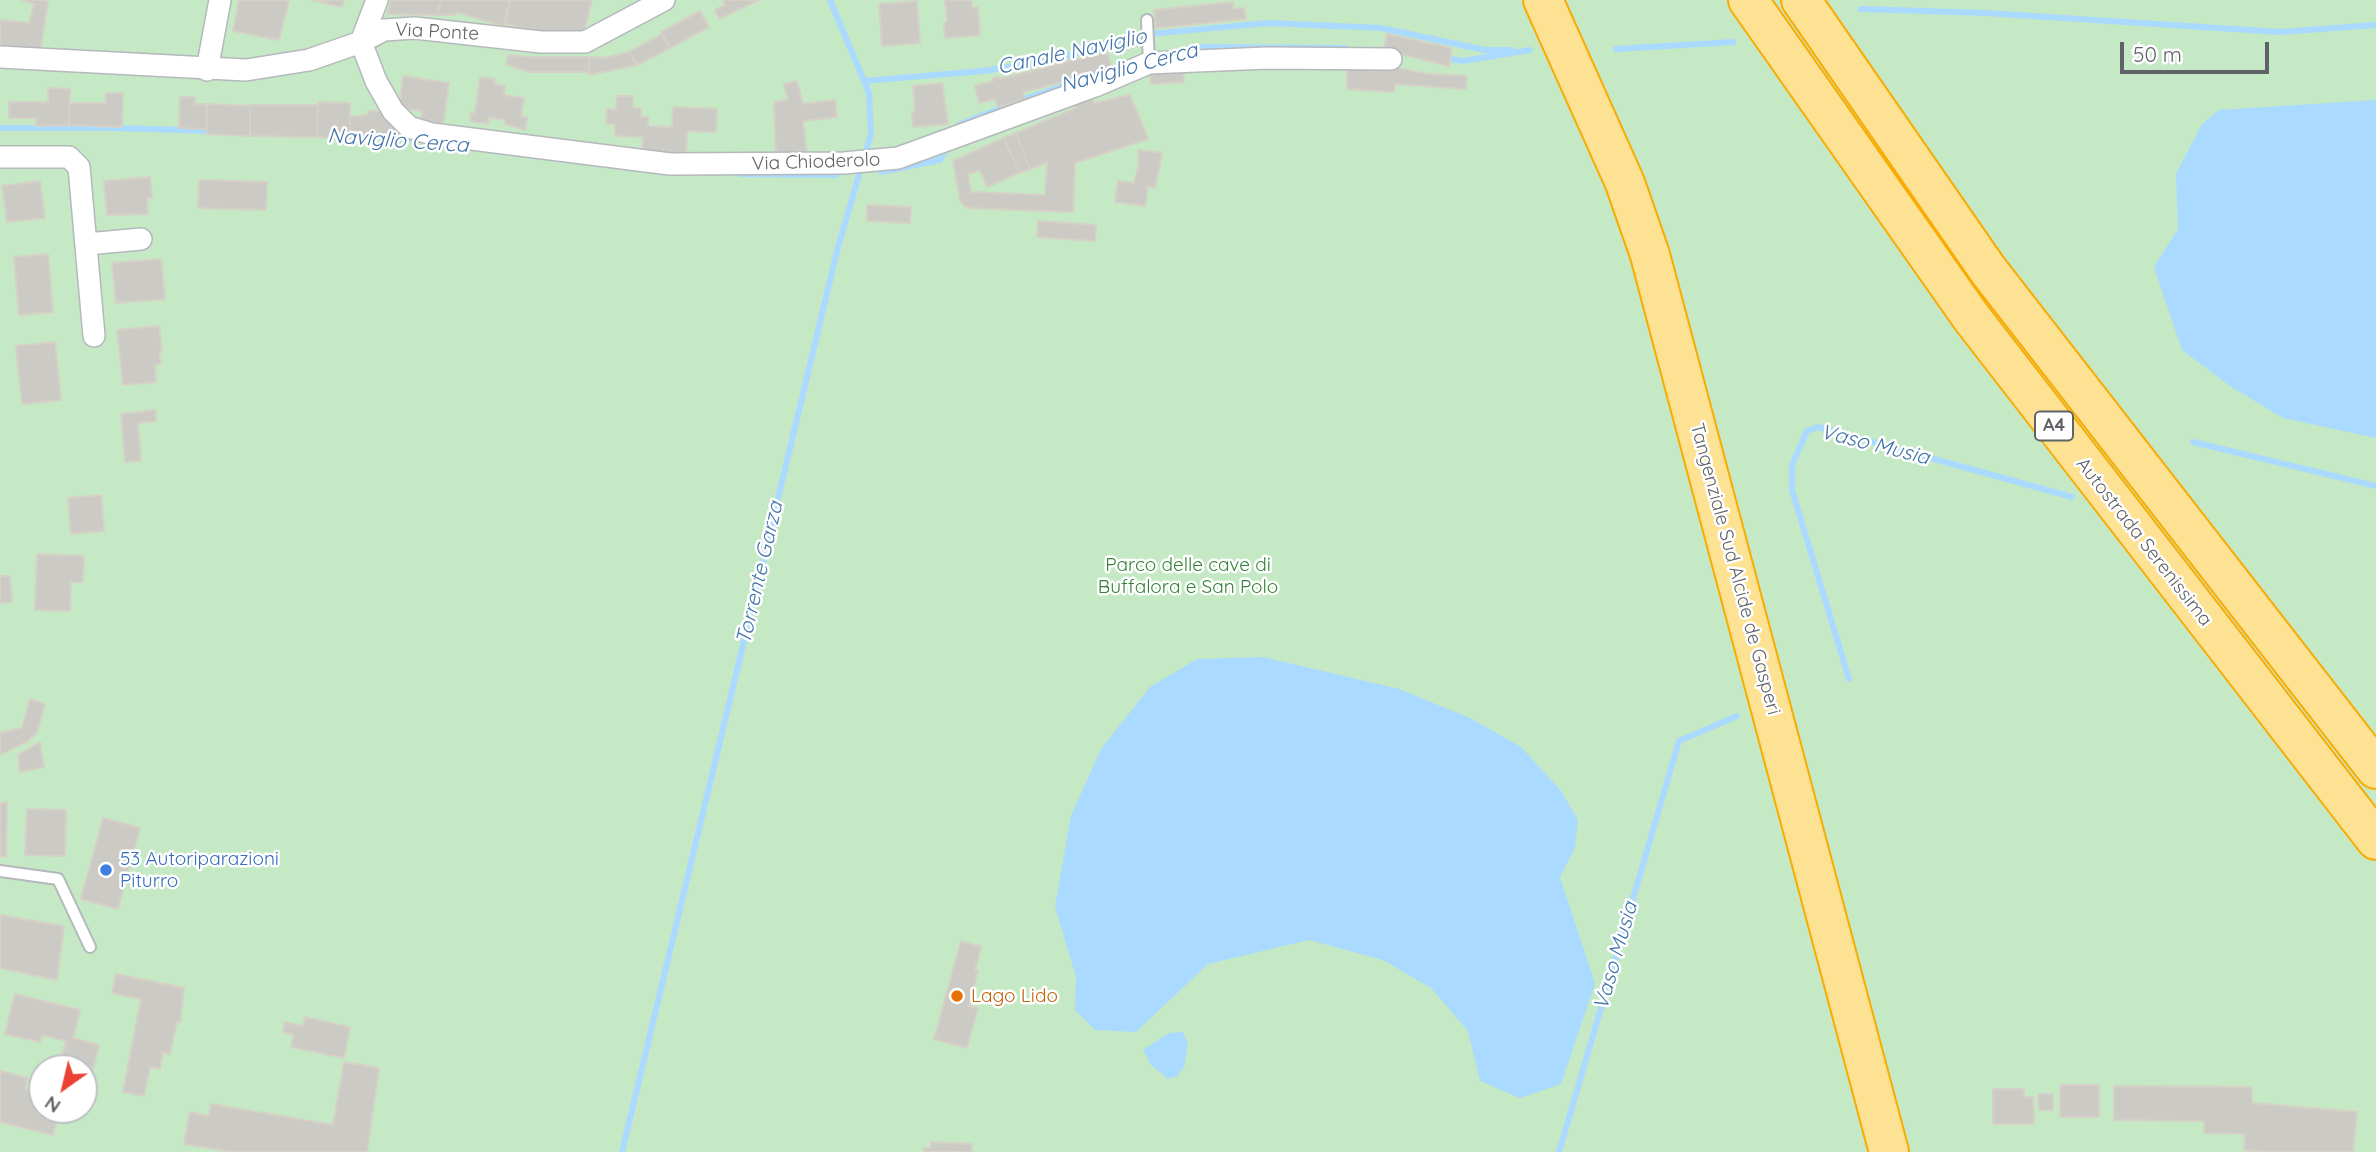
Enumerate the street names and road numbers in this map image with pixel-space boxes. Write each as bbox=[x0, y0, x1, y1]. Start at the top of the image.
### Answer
street label: Via Ponte bbox=[394, 18, 480, 46]
street label: Via Chioderolo bbox=[751, 148, 881, 176]
road number: A4 bbox=[2035, 412, 2073, 440]
street label: Tangenziale Sud Alcide de Gasperi bbox=[1685, 421, 1785, 717]
street label: Autostrada Serenissima bbox=[2071, 453, 2217, 631]

